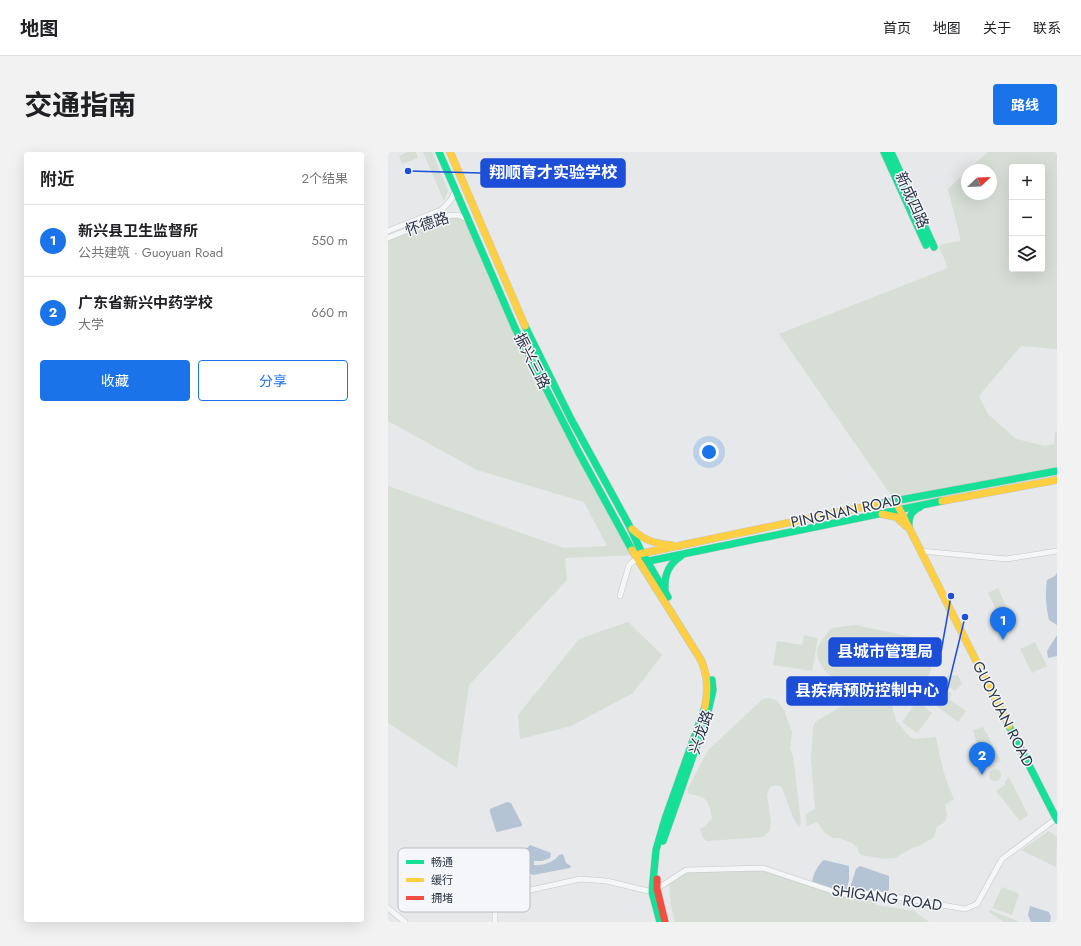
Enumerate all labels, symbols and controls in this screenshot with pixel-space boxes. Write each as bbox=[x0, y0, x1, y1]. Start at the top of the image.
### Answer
text: 地图 bbox=[20, 15, 58, 42]
text: 首页 bbox=[883, 18, 911, 38]
text: 地图 bbox=[933, 18, 961, 38]
text: 关于 bbox=[983, 18, 1011, 38]
text: 联系 bbox=[1033, 18, 1061, 38]
button: 路线 bbox=[993, 84, 1057, 125]
text: 交通指南 bbox=[24, 85, 136, 126]
callout: 翔顺育才实验学校 bbox=[481, 159, 625, 187]
text: 翔顺育才实验学校 bbox=[489, 161, 618, 184]
north arrow bbox=[961, 164, 997, 200]
map controls bbox=[1009, 164, 1045, 272]
button: + bbox=[1009, 164, 1045, 200]
text: 附近 bbox=[40, 167, 74, 191]
street label: 新成四路 bbox=[890, 168, 934, 232]
text: 2个结果 bbox=[302, 169, 348, 188]
button: − bbox=[1009, 200, 1045, 236]
street label: 怀德路 bbox=[402, 207, 452, 241]
text: 新兴县卫生监督所 bbox=[78, 220, 198, 242]
text: 1 bbox=[50, 231, 56, 250]
text: 550 m bbox=[311, 231, 348, 250]
button: layers bbox=[1009, 236, 1045, 272]
text: 公共建筑 · Guoyuan Road bbox=[78, 243, 223, 262]
text: 广东省新兴中药学校 bbox=[78, 292, 213, 314]
text: 2 bbox=[49, 303, 57, 322]
text: 660 m bbox=[311, 303, 348, 322]
text: 大学 bbox=[78, 315, 104, 334]
street label: 振兴三路 bbox=[509, 329, 555, 393]
button: 收藏 bbox=[40, 360, 190, 401]
button: 分享 bbox=[198, 360, 348, 401]
your location bbox=[699, 442, 719, 462]
street label: PINGNAN ROAD bbox=[789, 489, 903, 533]
pin: 1 bbox=[990, 607, 1016, 640]
callout: 县城市管理局 bbox=[829, 638, 941, 666]
text: 县城市管理局 bbox=[837, 640, 933, 663]
street label: GUOYUAN ROAD bbox=[967, 657, 1039, 771]
callout: 县疾病预防控制中心 bbox=[787, 677, 947, 705]
text: 县疾病预防控制中心 bbox=[795, 679, 939, 702]
street label: 兴龙路 bbox=[683, 707, 719, 757]
pin: 2 bbox=[969, 742, 995, 775]
legend bbox=[398, 848, 530, 912]
text: 畅通 bbox=[431, 854, 453, 870]
text: 缓行 bbox=[431, 872, 453, 888]
street label: SHIGANG ROAD bbox=[830, 879, 944, 917]
text: 拥堵 bbox=[431, 890, 453, 906]

